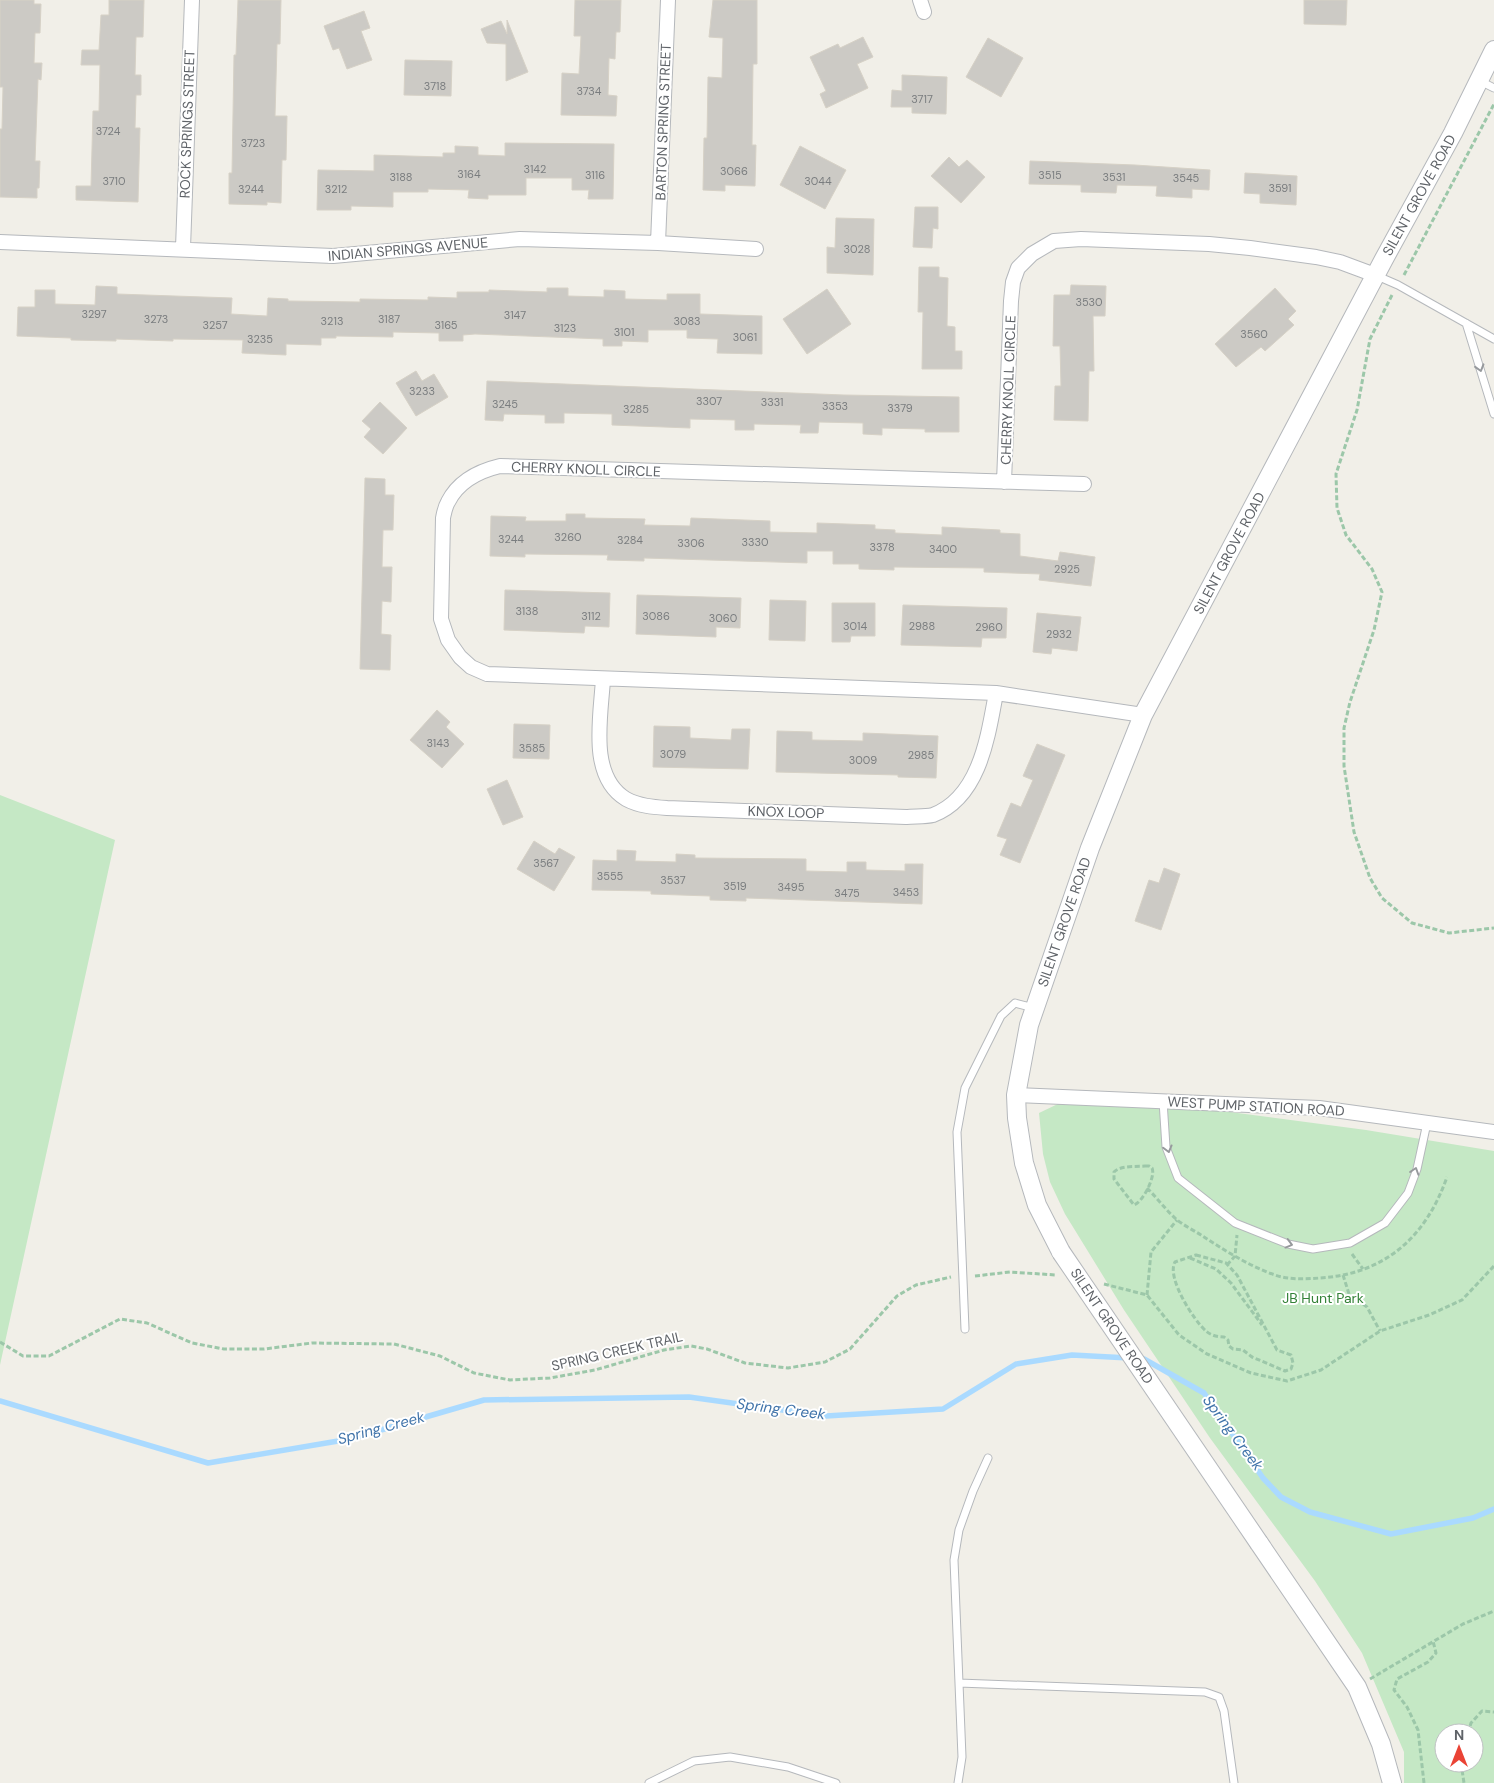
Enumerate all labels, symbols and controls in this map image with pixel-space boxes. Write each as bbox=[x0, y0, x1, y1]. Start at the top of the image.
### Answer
street label: BARTON SPRING STREET bbox=[651, 43, 675, 201]
street label: ROCK SPRINGS STREET bbox=[175, 49, 199, 199]
house number: 3718 bbox=[424, 79, 446, 93]
house number: 3734 bbox=[576, 84, 602, 98]
house number: 3717 bbox=[911, 92, 933, 106]
house number: 3724 bbox=[96, 124, 121, 138]
street label: SILENT GROVE ROAD bbox=[1378, 131, 1460, 259]
house number: 3723 bbox=[241, 136, 265, 150]
house number: 3142 bbox=[524, 162, 546, 176]
house number: 3066 bbox=[720, 164, 748, 178]
house number: 3164 bbox=[457, 167, 481, 181]
house number: 3116 bbox=[585, 168, 605, 182]
house number: 3515 bbox=[1038, 168, 1062, 182]
house number: 3188 bbox=[389, 170, 413, 184]
house number: 3531 bbox=[1103, 170, 1125, 184]
house number: 3545 bbox=[1173, 171, 1200, 185]
house number: 3710 bbox=[102, 174, 126, 188]
house number: 3044 bbox=[804, 174, 832, 188]
house number: 3591 bbox=[1268, 181, 1292, 195]
house number: 3244 bbox=[238, 182, 264, 196]
house number: 3212 bbox=[325, 182, 347, 196]
street label: INDIAN SPRINGS AVENUE bbox=[327, 233, 489, 265]
house number: 3028 bbox=[844, 242, 870, 256]
house number: 3530 bbox=[1075, 295, 1103, 309]
house number: 3297 bbox=[81, 307, 107, 321]
house number: 3147 bbox=[504, 308, 526, 322]
house number: 3273 bbox=[144, 312, 168, 326]
house number: 3187 bbox=[378, 312, 400, 326]
house number: 3213 bbox=[321, 314, 343, 328]
house number: 3083 bbox=[673, 314, 701, 328]
street label: CHERRY KNOLL CIRCLE bbox=[996, 315, 1020, 465]
house number: 3257 bbox=[202, 318, 228, 332]
house number: 3165 bbox=[434, 318, 458, 332]
house number: 3123 bbox=[554, 321, 576, 335]
house number: 3101 bbox=[614, 325, 634, 339]
house number: 3560 bbox=[1240, 327, 1268, 341]
house number: 3061 bbox=[733, 330, 757, 344]
house number: 3235 bbox=[247, 332, 273, 346]
one-way arrow bbox=[1475, 364, 1485, 372]
house number: 3233 bbox=[409, 384, 435, 398]
house number: 3307 bbox=[696, 394, 722, 408]
house number: 3331 bbox=[761, 395, 783, 409]
house number: 3245 bbox=[492, 397, 518, 411]
house number: 3353 bbox=[822, 399, 848, 413]
house number: 3379 bbox=[887, 401, 913, 415]
house number: 3285 bbox=[623, 402, 649, 416]
street label: CHERRY KNOLL CIRCLE bbox=[511, 457, 661, 481]
street label: SILENT GROVE ROAD bbox=[1189, 489, 1269, 617]
house number: 3260 bbox=[554, 530, 582, 544]
house number: 3244 bbox=[498, 532, 524, 546]
house number: 3284 bbox=[617, 533, 643, 547]
house number: 3330 bbox=[741, 535, 769, 549]
house number: 3306 bbox=[677, 536, 705, 550]
house number: 3378 bbox=[869, 540, 895, 554]
house number: 3400 bbox=[929, 542, 957, 556]
house number: 2925 bbox=[1054, 562, 1080, 576]
house number: 3138 bbox=[516, 604, 538, 618]
house number: 3112 bbox=[581, 609, 601, 623]
house number: 3086 bbox=[642, 609, 670, 623]
house number: 3060 bbox=[709, 611, 737, 625]
house number: 3014 bbox=[843, 619, 867, 633]
house number: 2988 bbox=[909, 619, 935, 633]
house number: 2960 bbox=[975, 620, 1003, 634]
house number: 2932 bbox=[1046, 627, 1072, 641]
house number: 3143 bbox=[427, 736, 449, 750]
house number: 3585 bbox=[519, 741, 546, 755]
house number: 3079 bbox=[660, 747, 686, 761]
house number: 2985 bbox=[908, 748, 934, 762]
house number: 3009 bbox=[849, 753, 877, 767]
street label: KNOX LOOP bbox=[747, 802, 825, 822]
street label: SILENT GROVE ROAD bbox=[1033, 855, 1095, 989]
house number: 3567 bbox=[533, 856, 559, 870]
house number: 3555 bbox=[597, 869, 624, 883]
house number: 3537 bbox=[660, 873, 686, 887]
house number: 3519 bbox=[723, 879, 747, 893]
house number: 3495 bbox=[778, 880, 805, 894]
house number: 3453 bbox=[893, 885, 919, 899]
house number: 3475 bbox=[834, 886, 860, 900]
street label: WEST PUMP STATION ROAD bbox=[1167, 1092, 1345, 1120]
one-way arrow bbox=[1162, 1144, 1172, 1152]
one-way arrow bbox=[1410, 1167, 1420, 1176]
one-way arrow bbox=[1285, 1238, 1294, 1249]
street label: SILENT GROVE ROAD bbox=[1067, 1265, 1157, 1387]
park label: JB Hunt Park bbox=[1282, 1289, 1364, 1307]
street label: SPRING CREEK TRAIL bbox=[550, 1327, 684, 1375]
water label: Spring Creek bbox=[1198, 1391, 1268, 1475]
water label: Spring Creek bbox=[735, 1394, 827, 1424]
water label: Spring Creek bbox=[335, 1407, 427, 1449]
north arrow bbox=[1434, 1723, 1484, 1773]
text: N bbox=[1454, 1726, 1464, 1744]

